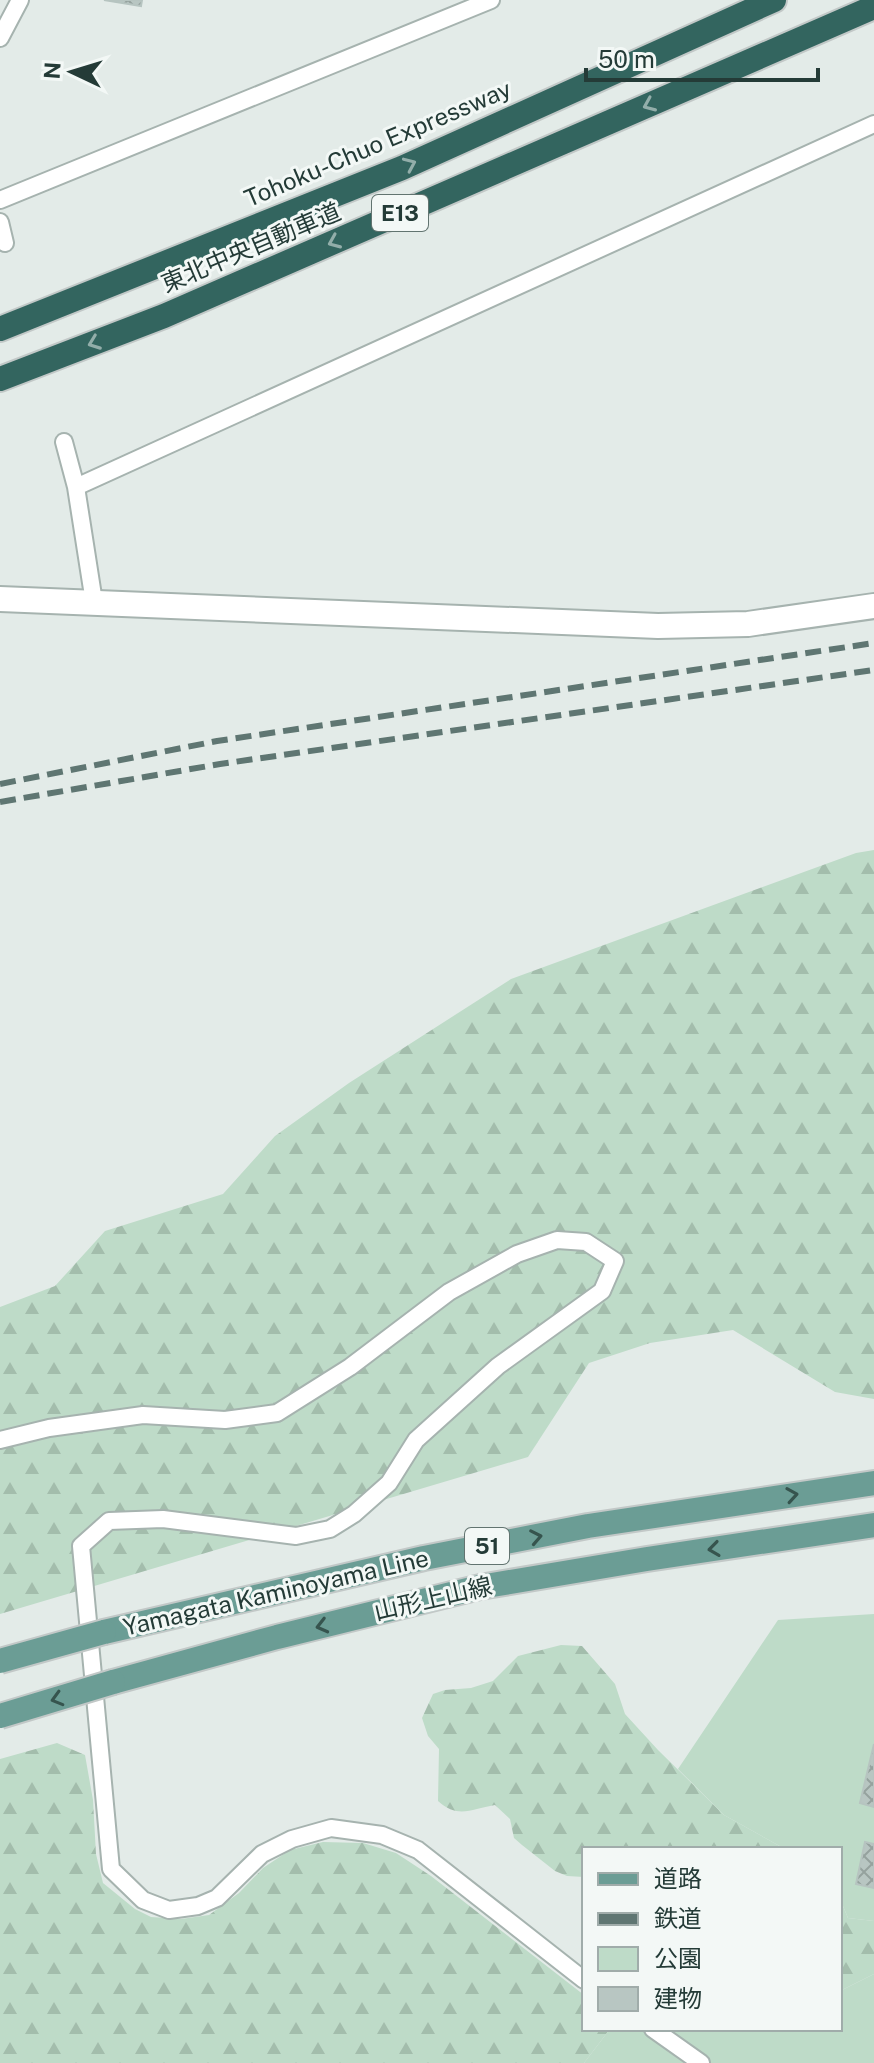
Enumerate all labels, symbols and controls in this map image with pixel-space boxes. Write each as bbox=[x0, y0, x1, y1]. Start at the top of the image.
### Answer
north arrow bbox=[32, 32, 112, 112]
scale bar bbox=[586, 32, 818, 82]
text: 50 m bbox=[598, 45, 655, 73]
text: N bbox=[38, 61, 66, 80]
street label: Tohoku-Chuo Expressway bbox=[240, 74, 515, 212]
one-way arrow bbox=[643, 96, 657, 112]
one-way arrow bbox=[402, 158, 416, 174]
road number: E13 bbox=[372, 195, 428, 231]
street label: 東北中央自動車道 bbox=[157, 197, 344, 297]
one-way arrow bbox=[328, 233, 342, 249]
one-way arrow bbox=[88, 333, 102, 350]
one-way arrow bbox=[785, 1487, 799, 1504]
road number: 51 bbox=[465, 1528, 509, 1564]
one-way arrow bbox=[529, 1529, 542, 1546]
one-way arrow bbox=[707, 1540, 721, 1557]
street label: Yamagata Kaminoyama Line bbox=[120, 1543, 431, 1641]
street label: 山形上山線 bbox=[371, 1571, 494, 1625]
one-way arrow bbox=[315, 1617, 329, 1634]
one-way arrow bbox=[50, 1690, 64, 1706]
legend bbox=[582, 1847, 842, 2031]
text: 道路 bbox=[654, 1864, 702, 1892]
text: 鉄道 bbox=[654, 1904, 702, 1932]
text: 公園 bbox=[654, 1944, 702, 1972]
text: 建物 bbox=[654, 1984, 702, 2012]

